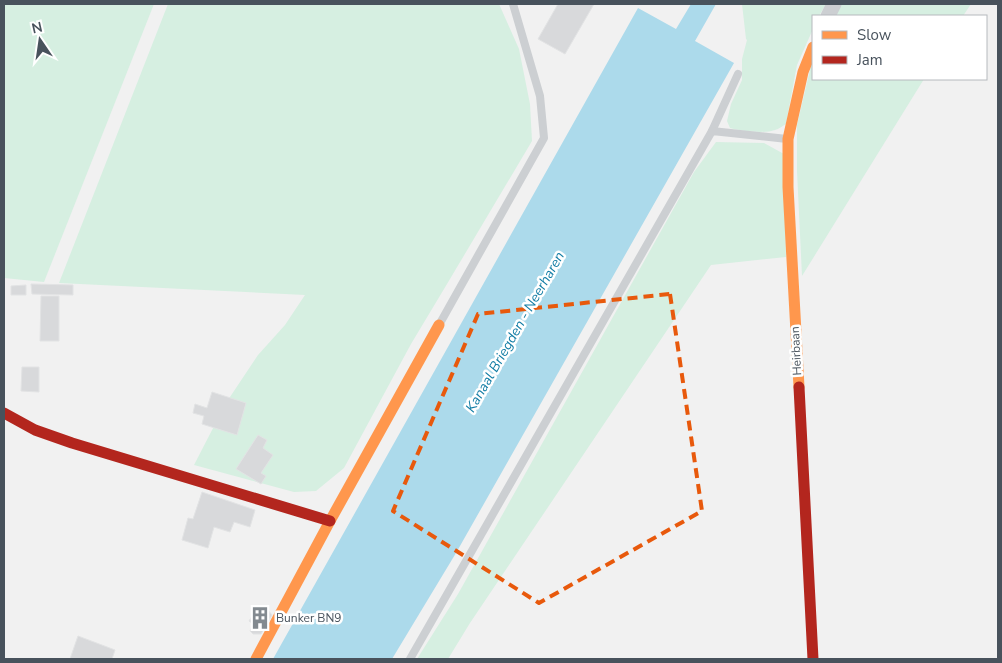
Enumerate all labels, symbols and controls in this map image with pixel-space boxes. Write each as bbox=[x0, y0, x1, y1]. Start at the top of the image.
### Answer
north arrow bbox=[15, 15, 65, 65]
legend bbox=[812, 15, 987, 80]
text: N bbox=[30, 17, 44, 38]
text: Slow bbox=[857, 25, 892, 45]
text: Jam bbox=[856, 50, 883, 70]
water label: Kanaal Briegden - Neerharen bbox=[461, 248, 569, 416]
street label: Heirbaan bbox=[787, 326, 805, 376]
building icon: Bunker BN9 bbox=[247, 605, 273, 631]
place label: Bunker BN9 bbox=[276, 610, 341, 626]

